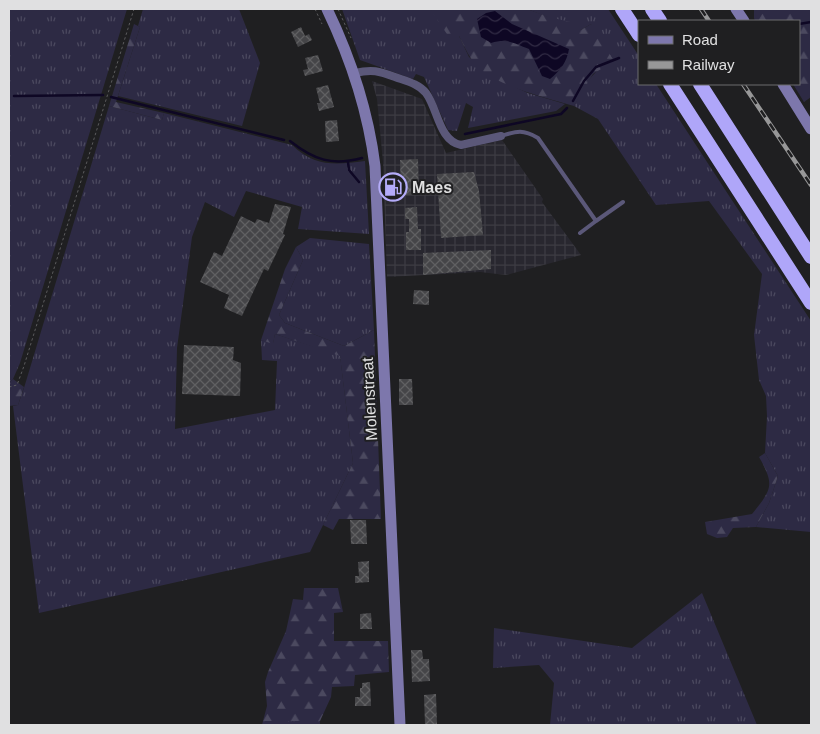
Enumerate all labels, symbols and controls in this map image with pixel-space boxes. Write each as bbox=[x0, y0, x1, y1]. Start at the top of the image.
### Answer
legend bbox=[638, 20, 800, 85]
text: Road bbox=[682, 31, 718, 48]
text: Railway bbox=[682, 56, 735, 73]
fuel station icon: Maes bbox=[378, 172, 408, 202]
place label: Maes bbox=[412, 179, 452, 196]
street label: Molenstraat bbox=[359, 356, 380, 441]

